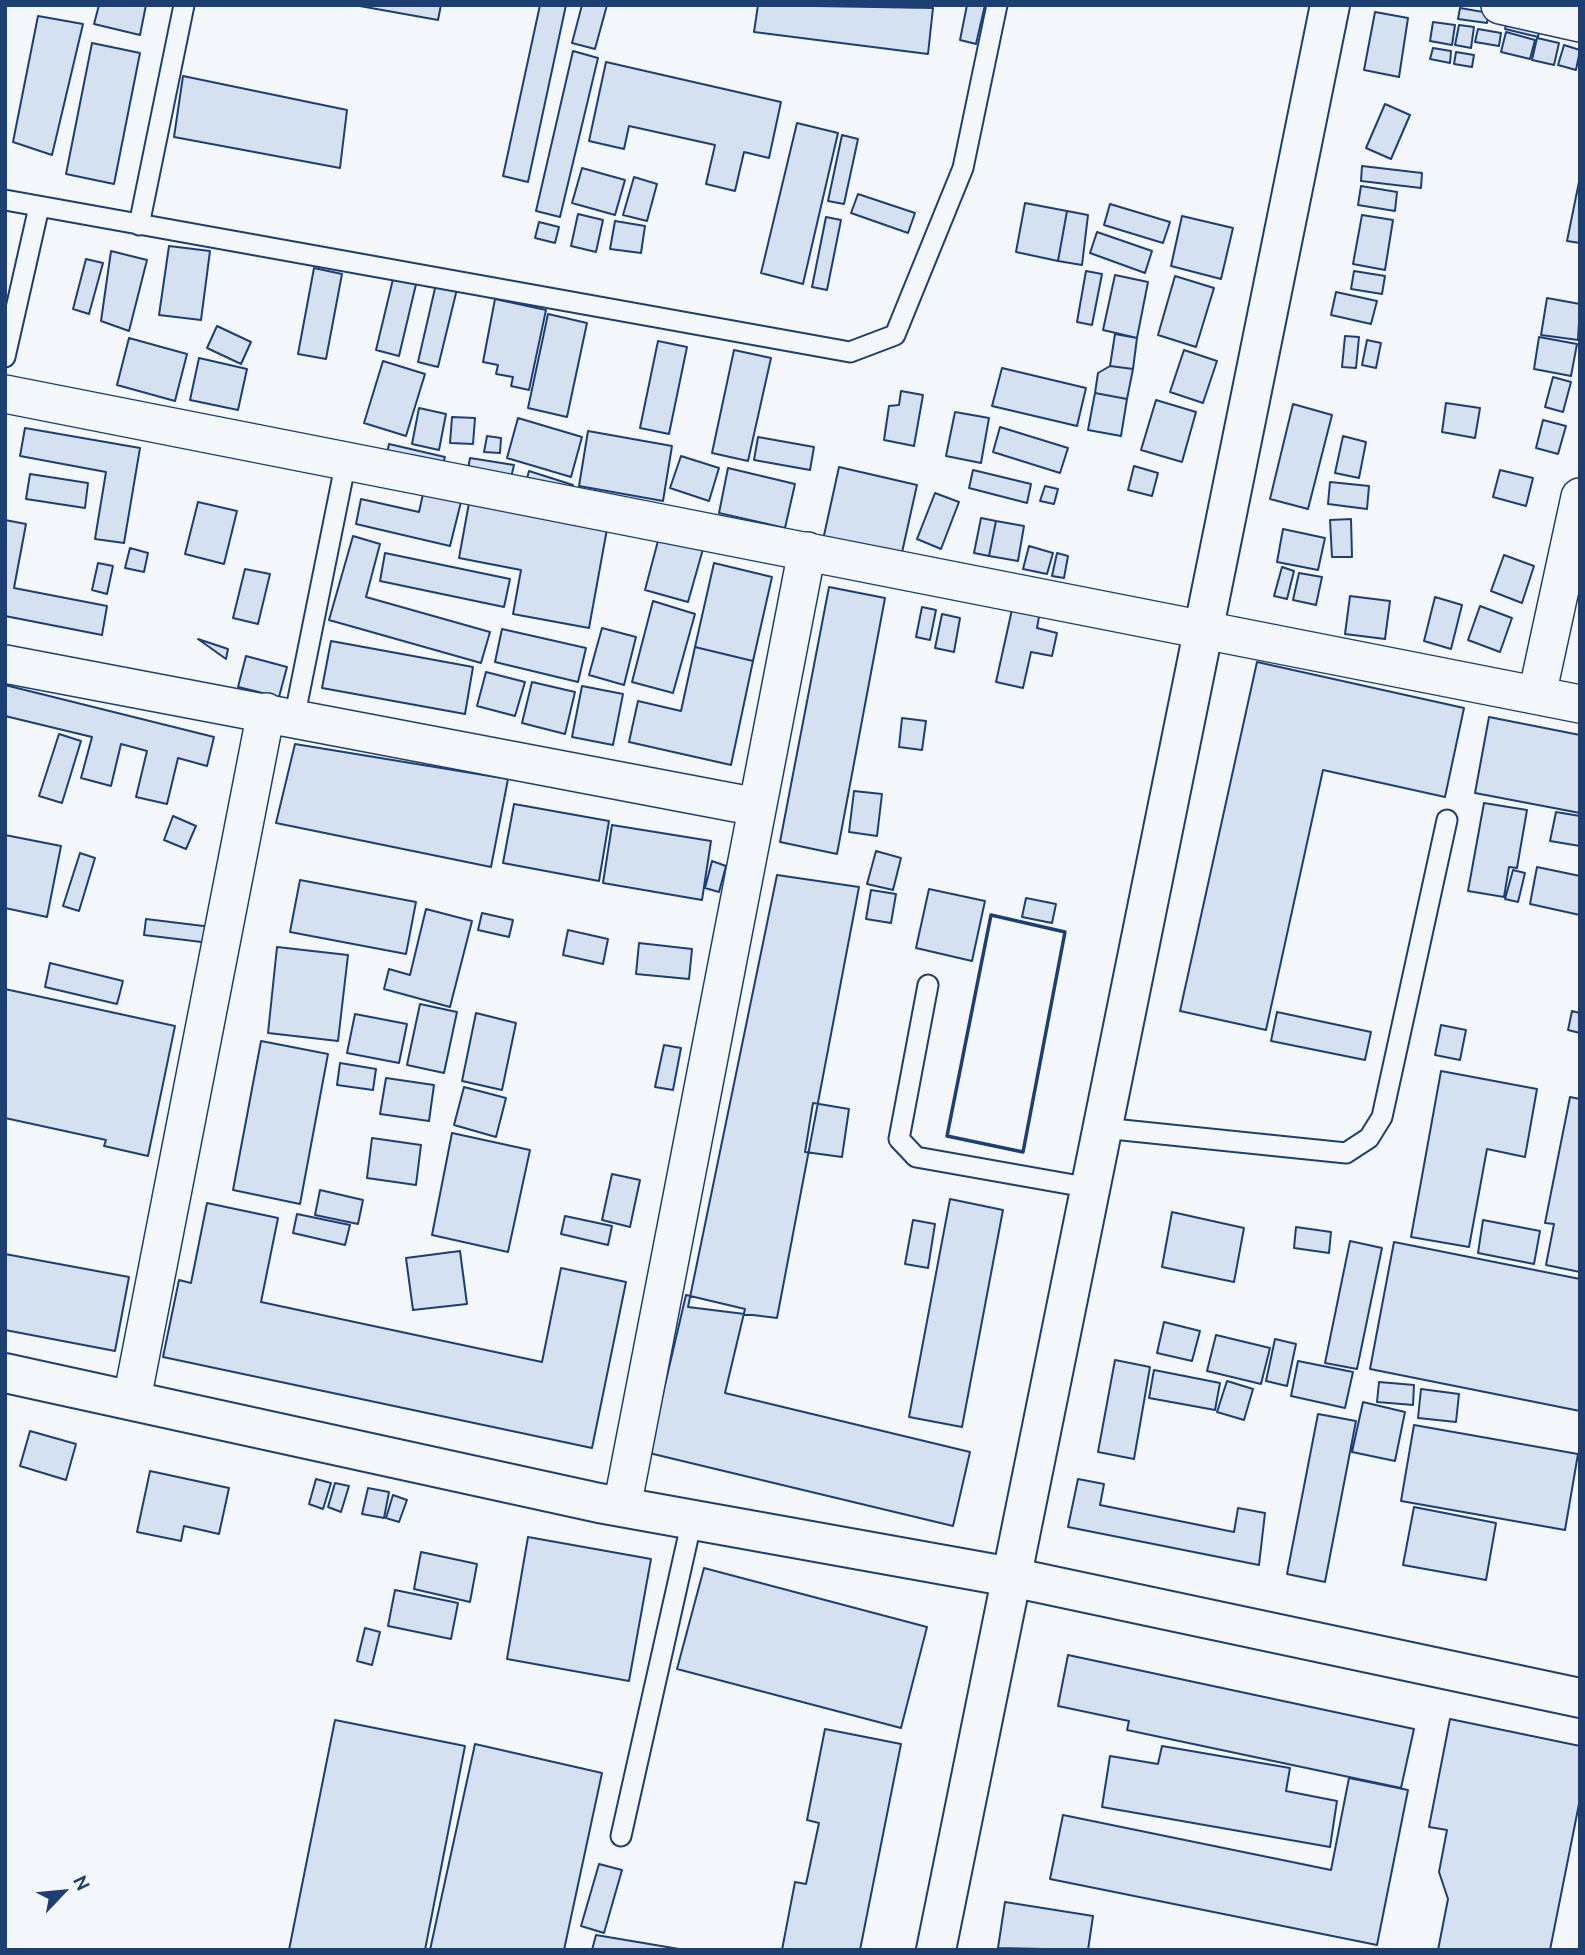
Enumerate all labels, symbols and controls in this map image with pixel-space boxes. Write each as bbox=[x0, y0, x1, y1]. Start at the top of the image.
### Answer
north arrow bbox=[28, 1857, 98, 1927]
text: N bbox=[69, 1872, 95, 1894]

